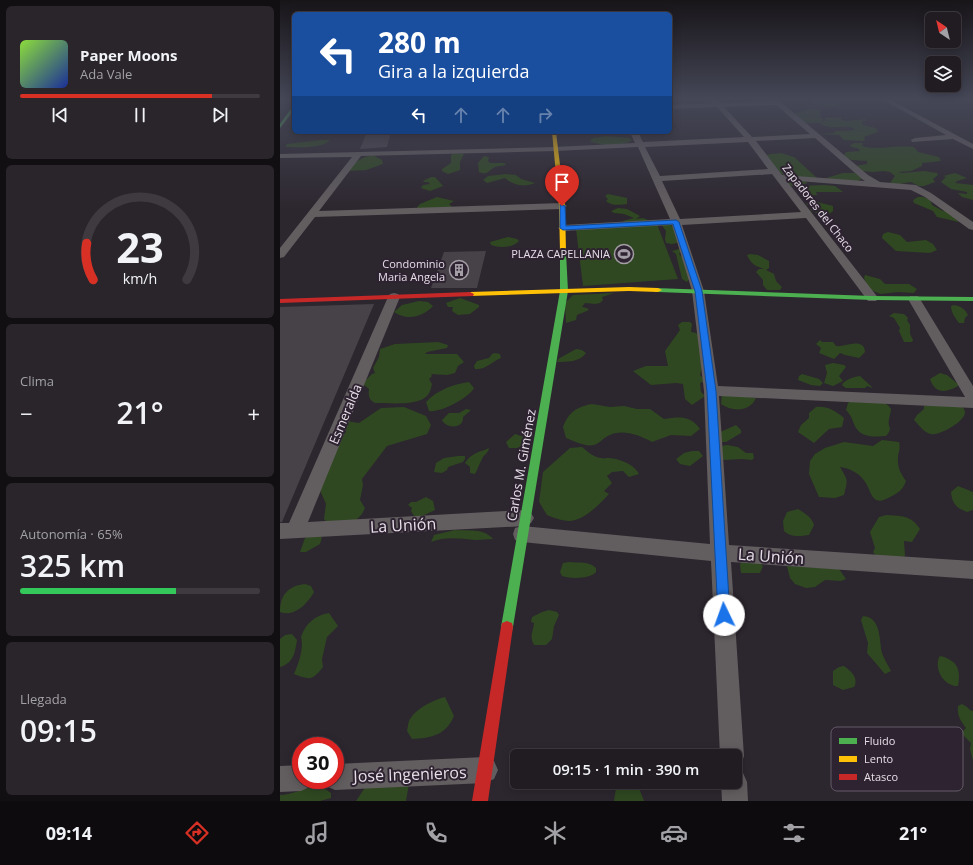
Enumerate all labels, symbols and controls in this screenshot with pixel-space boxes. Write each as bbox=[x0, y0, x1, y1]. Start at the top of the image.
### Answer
north arrow bbox=[925, 12, 961, 48]
map controls bbox=[925, 12, 961, 92]
text: 280 m bbox=[378, 23, 461, 61]
icon: left bbox=[312, 28, 364, 80]
text: Paper Moons bbox=[80, 45, 178, 65]
button: layers bbox=[925, 56, 961, 92]
text: Gira a la izquierda bbox=[378, 59, 530, 83]
text: Ada Vale bbox=[80, 65, 132, 83]
icon: previous bbox=[49, 104, 71, 126]
icon: pause bbox=[129, 104, 151, 126]
icon: next bbox=[209, 104, 231, 126]
icon: left bbox=[408, 104, 430, 126]
icon: ahead bbox=[450, 104, 472, 126]
icon: ahead bbox=[492, 104, 514, 126]
icon: right bbox=[534, 104, 556, 126]
street label: Zapadores del Chaco bbox=[779, 161, 858, 255]
pin bbox=[545, 165, 579, 206]
icon: arrive bbox=[551, 171, 573, 193]
text: 23 bbox=[116, 218, 164, 274]
sports icon: PLAZA CAPELLANIA bbox=[613, 243, 635, 265]
place label: PLAZA CAPELLANIA bbox=[511, 246, 610, 261]
place label: Condominio Maria Angela bbox=[378, 256, 445, 284]
building icon: Condominio Maria Angela bbox=[448, 259, 470, 281]
text: km/h bbox=[123, 268, 157, 287]
text: Clima bbox=[20, 372, 54, 390]
street label: Esmeralda bbox=[324, 381, 366, 447]
text: 21° bbox=[116, 392, 164, 433]
text: − bbox=[20, 398, 33, 428]
text: + bbox=[247, 398, 260, 428]
street label: Carlos M. Giménez bbox=[502, 408, 540, 522]
street label: La Unión bbox=[369, 512, 437, 538]
text: Autonomía · 65% bbox=[20, 525, 123, 543]
street label: La Unión bbox=[737, 543, 805, 569]
text: 325 km bbox=[20, 545, 125, 586]
position arrow bbox=[703, 594, 745, 636]
text: Llegada bbox=[20, 690, 67, 708]
text: 09:15 bbox=[20, 710, 97, 751]
legend bbox=[831, 727, 963, 791]
text: Fluido bbox=[864, 733, 896, 748]
speed limit sign: 30 bbox=[292, 737, 344, 789]
text: Lento bbox=[864, 751, 894, 766]
text: 09:15 · 1 min · 390 m bbox=[553, 759, 699, 779]
street label: José Ingenieros bbox=[351, 761, 467, 787]
text: Atasco bbox=[864, 769, 899, 784]
icon: directions bbox=[183, 819, 211, 847]
icon: music bbox=[303, 819, 331, 847]
icon: phone bbox=[422, 819, 450, 847]
icon: climate bbox=[541, 819, 569, 847]
icon: car bbox=[660, 819, 688, 847]
icon: filters bbox=[780, 819, 808, 847]
text: 09:14 bbox=[46, 821, 92, 845]
text: 21° bbox=[899, 821, 927, 845]

